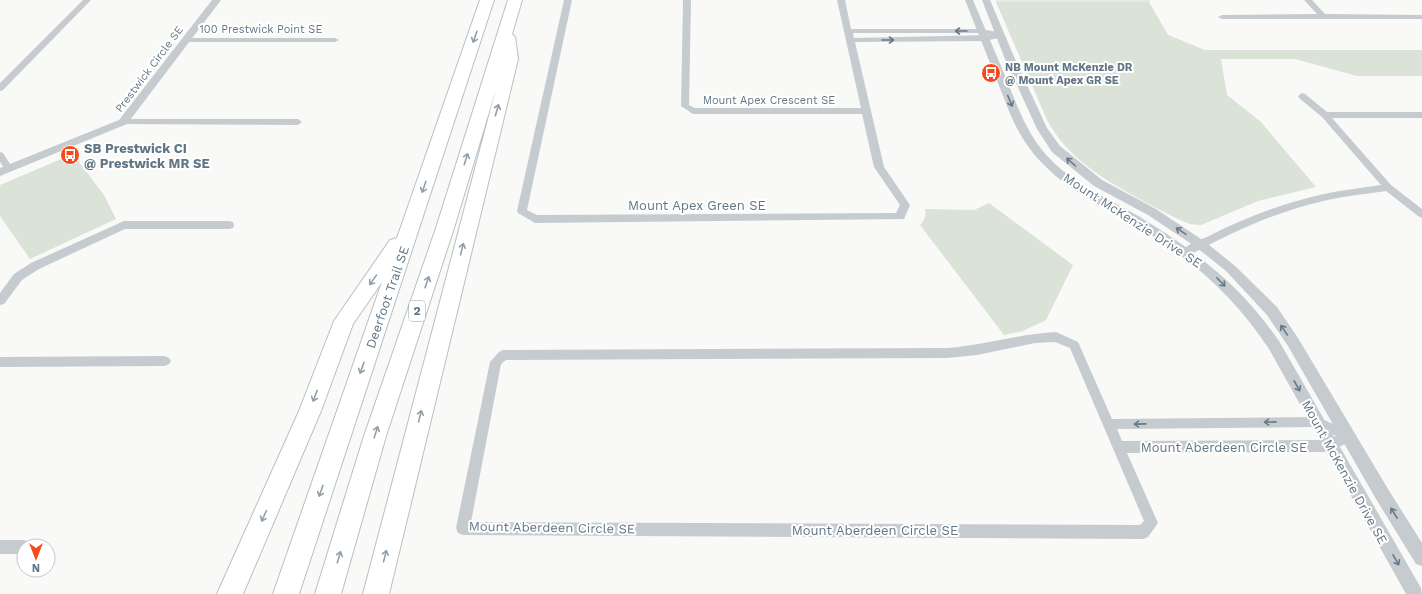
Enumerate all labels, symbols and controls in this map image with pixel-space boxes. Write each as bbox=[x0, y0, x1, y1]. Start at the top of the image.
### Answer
street label: 100 Prestwick Point SE bbox=[200, 23, 322, 36]
street label: Prestwick Circle SE bbox=[113, 24, 186, 115]
one-way arrow bbox=[955, 27, 968, 35]
one-way arrow bbox=[470, 31, 478, 43]
one-way arrow bbox=[881, 36, 894, 44]
place label: NB Mount McKenzie DR @ Mount Apex GR SE bbox=[1005, 61, 1133, 87]
bus stop icon: NB Mount McKenzie DR @ Mount Apex GR SE bbox=[980, 62, 1002, 84]
street label: Mount Apex Crescent SE bbox=[703, 94, 835, 107]
one-way arrow bbox=[1006, 95, 1014, 107]
one-way arrow bbox=[494, 104, 501, 117]
place label: SB Prestwick CI @ Prestwick MR SE bbox=[84, 141, 210, 171]
bus stop icon: SB Prestwick CI @ Prestwick MR SE bbox=[59, 144, 81, 166]
one-way arrow bbox=[463, 152, 470, 165]
one-way arrow bbox=[1066, 157, 1076, 167]
street label: Mount McKenzie Drive SE bbox=[1061, 170, 1205, 271]
one-way arrow bbox=[420, 180, 427, 193]
street label: Mount Apex Green SE bbox=[628, 198, 766, 213]
one-way arrow bbox=[1175, 227, 1186, 236]
one-way arrow bbox=[458, 243, 466, 256]
street label: Deerfoot Trail SE bbox=[363, 244, 412, 350]
one-way arrow bbox=[369, 275, 377, 286]
one-way arrow bbox=[424, 276, 431, 289]
one-way arrow bbox=[1216, 277, 1226, 287]
road number: 2 bbox=[409, 301, 425, 321]
one-way arrow bbox=[1280, 325, 1288, 336]
one-way arrow bbox=[358, 362, 366, 374]
one-way arrow bbox=[1294, 380, 1301, 392]
one-way arrow bbox=[311, 390, 319, 402]
street label: Mount McKenzie Drive SE bbox=[1299, 398, 1390, 547]
one-way arrow bbox=[417, 410, 424, 423]
one-way arrow bbox=[1264, 418, 1277, 426]
one-way arrow bbox=[1134, 420, 1147, 428]
one-way arrow bbox=[373, 426, 380, 439]
street label: Mount Aberdeen Circle SE bbox=[1141, 440, 1307, 455]
one-way arrow bbox=[316, 485, 324, 497]
one-way arrow bbox=[1390, 508, 1398, 519]
one-way arrow bbox=[260, 509, 267, 521]
street label: Mount Aberdeen Circle SE bbox=[469, 519, 635, 536]
street label: Mount Aberdeen Circle SE bbox=[792, 523, 958, 538]
north arrow bbox=[16, 538, 56, 578]
one-way arrow bbox=[336, 550, 343, 563]
one-way arrow bbox=[382, 550, 390, 563]
one-way arrow bbox=[1392, 554, 1400, 566]
text: N bbox=[32, 561, 40, 574]

